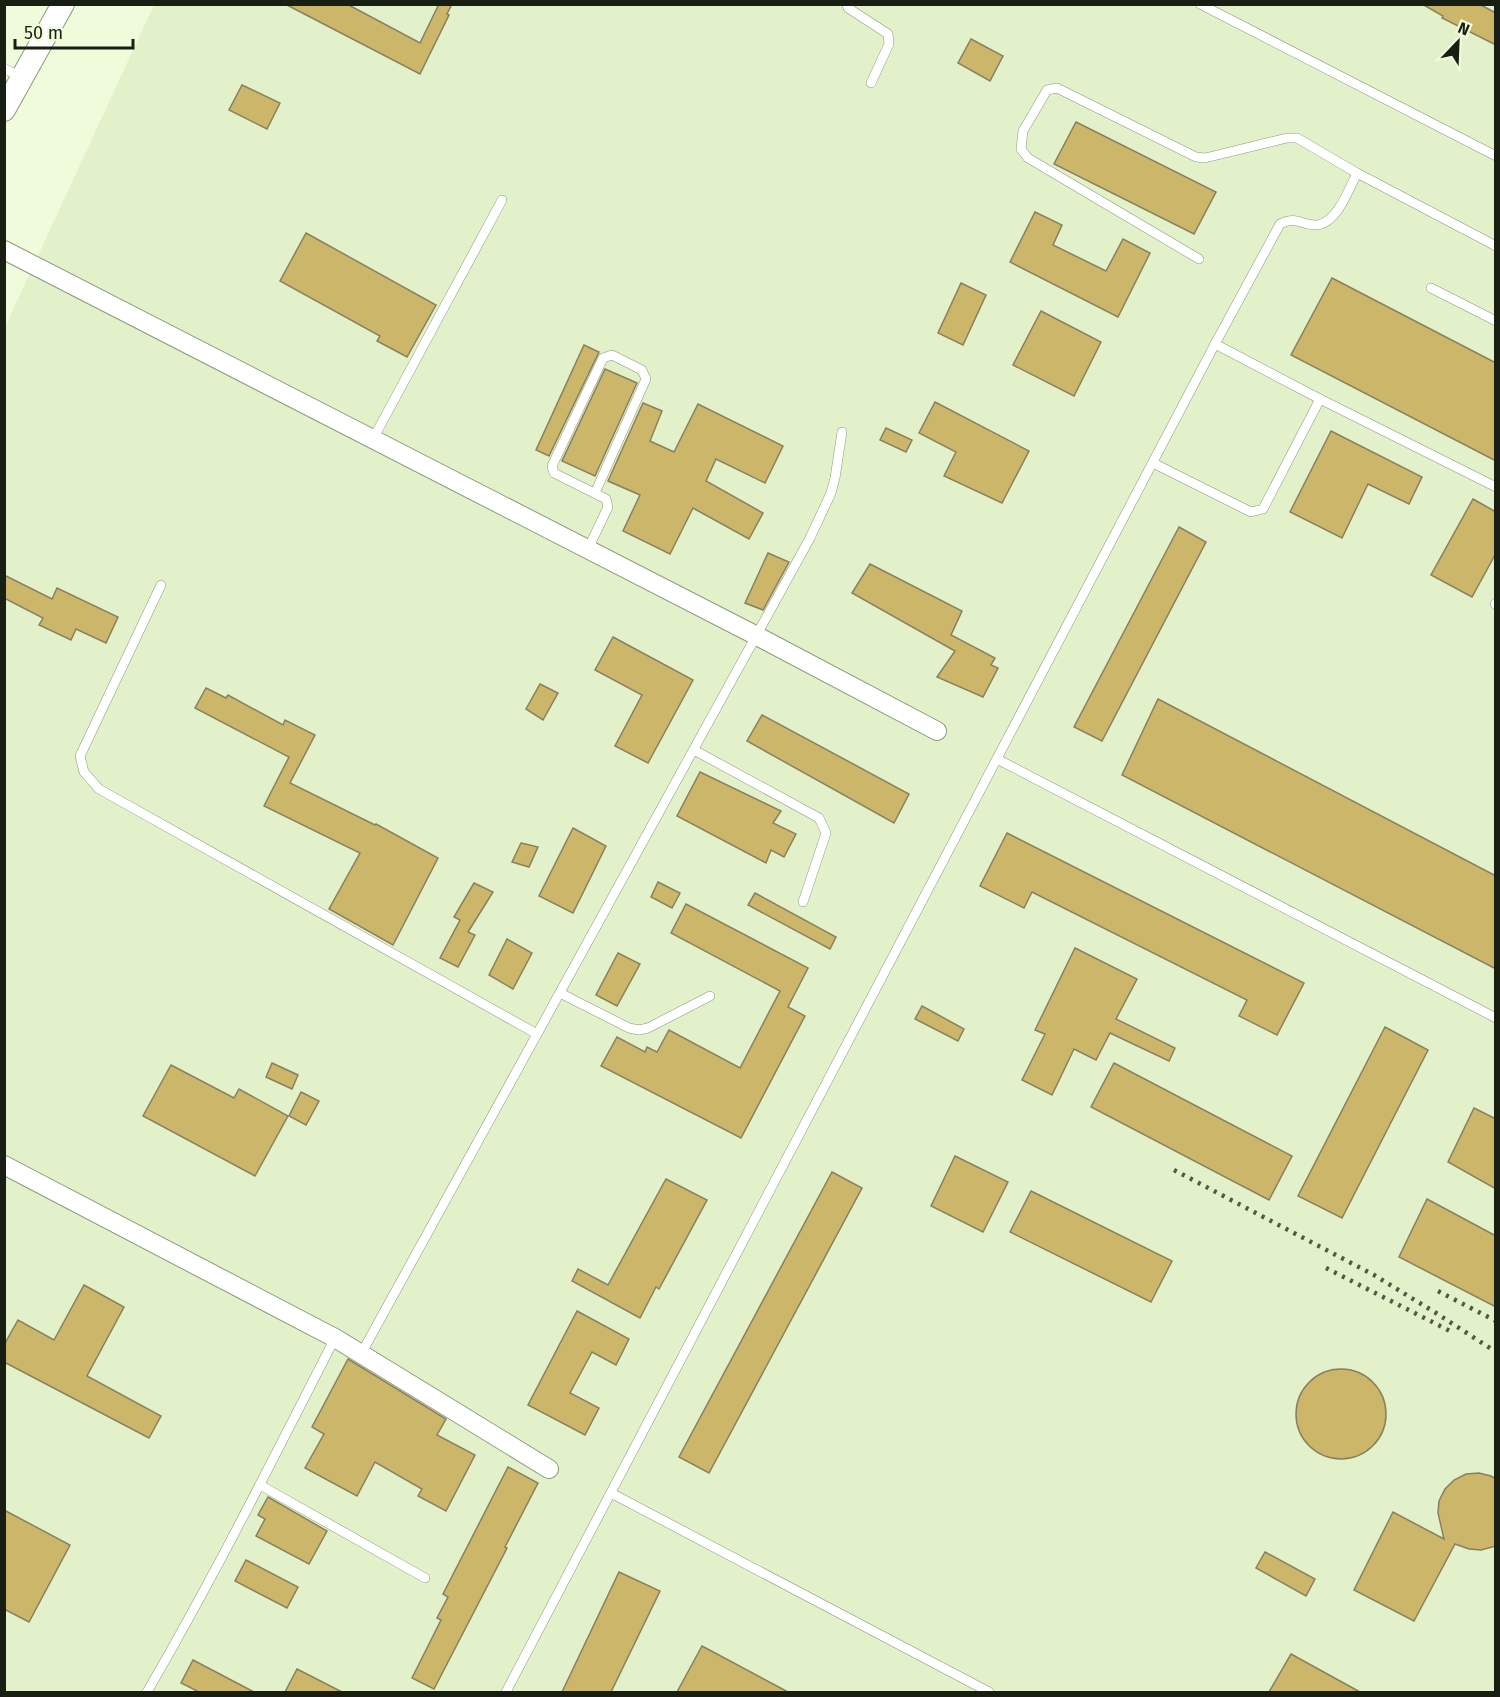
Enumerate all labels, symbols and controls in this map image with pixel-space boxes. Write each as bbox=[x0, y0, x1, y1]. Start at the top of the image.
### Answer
scale bar bbox=[15, 12, 134, 50]
north arrow bbox=[1428, 12, 1488, 72]
text: N bbox=[1455, 18, 1472, 39]
text: 50 m bbox=[24, 22, 63, 44]

